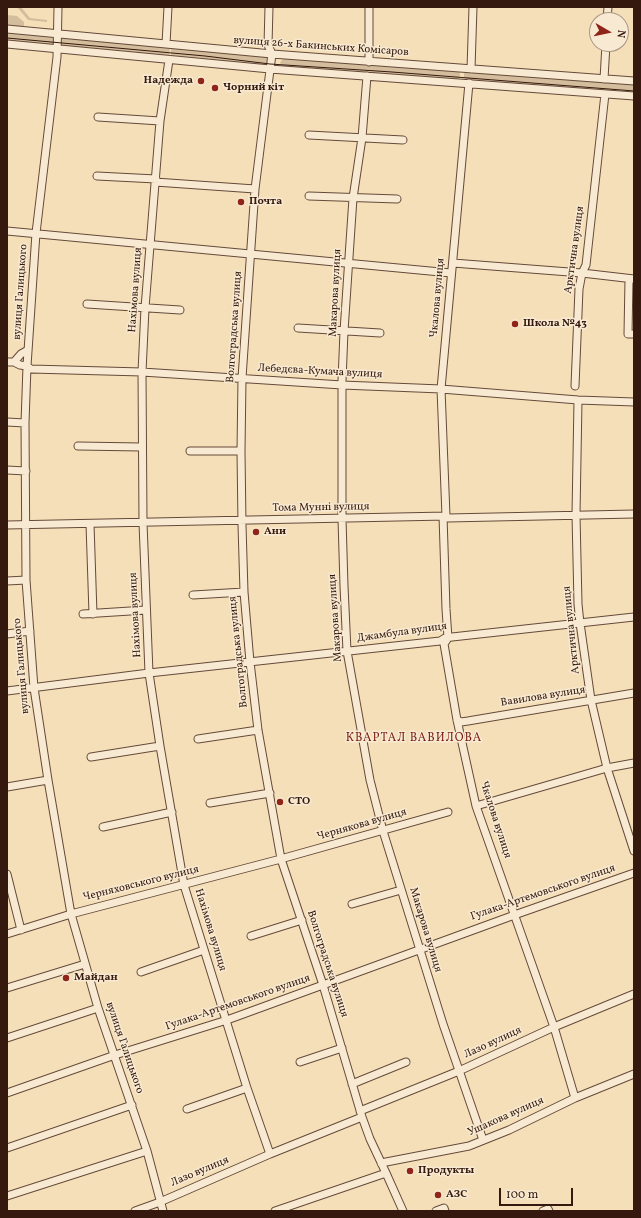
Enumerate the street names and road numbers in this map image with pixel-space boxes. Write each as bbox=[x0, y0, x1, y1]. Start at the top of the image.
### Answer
street label: вулиця 26-х Бакинських Комісаров bbox=[233, 34, 409, 60]
street label: Арктична вулиця bbox=[562, 205, 588, 295]
street label: вулиця Галицького bbox=[11, 244, 31, 340]
street label: Нахімова вулиця bbox=[126, 247, 146, 333]
street label: Макарова вулиця bbox=[327, 249, 345, 337]
street label: Чкалова вулиця bbox=[428, 257, 448, 339]
street label: Волгоградська вулиця bbox=[225, 271, 245, 383]
street label: Лебедєва-Кумача вулиця bbox=[257, 362, 383, 382]
street label: Тома Мунні вулиця bbox=[272, 501, 370, 515]
street label: Нахімова вулиця bbox=[127, 572, 145, 658]
street label: Макарова вулиця bbox=[326, 574, 346, 662]
street label: Арктична вулиця bbox=[561, 585, 583, 675]
street label: Волгоградська вулиця bbox=[227, 596, 251, 708]
street label: вулиця Галицького bbox=[11, 618, 33, 714]
street label: Джамбула вулиця bbox=[356, 620, 448, 646]
street label: Вавилова вулиця bbox=[500, 684, 586, 710]
street label: Чкалова вулиця bbox=[476, 780, 514, 860]
street label: Чернякова вулиця bbox=[316, 806, 408, 844]
street label: Гулака-Артемовського вулиця bbox=[469, 862, 617, 924]
street label: Черняховського вулиця bbox=[82, 863, 200, 905]
street label: Макарова вулиця bbox=[406, 886, 444, 974]
street label: Нахімова вулиця bbox=[191, 887, 229, 973]
street label: Волгоградська вулиця bbox=[303, 909, 351, 1019]
street label: Гулака-Артемовського вулиця bbox=[164, 972, 312, 1034]
street label: вулиця Галицького bbox=[102, 1000, 146, 1096]
street label: Лазо вулиця bbox=[462, 1024, 524, 1062]
street label: Ушакова вулиця bbox=[466, 1094, 546, 1140]
street label: Лазо вулиця bbox=[169, 1154, 231, 1190]

